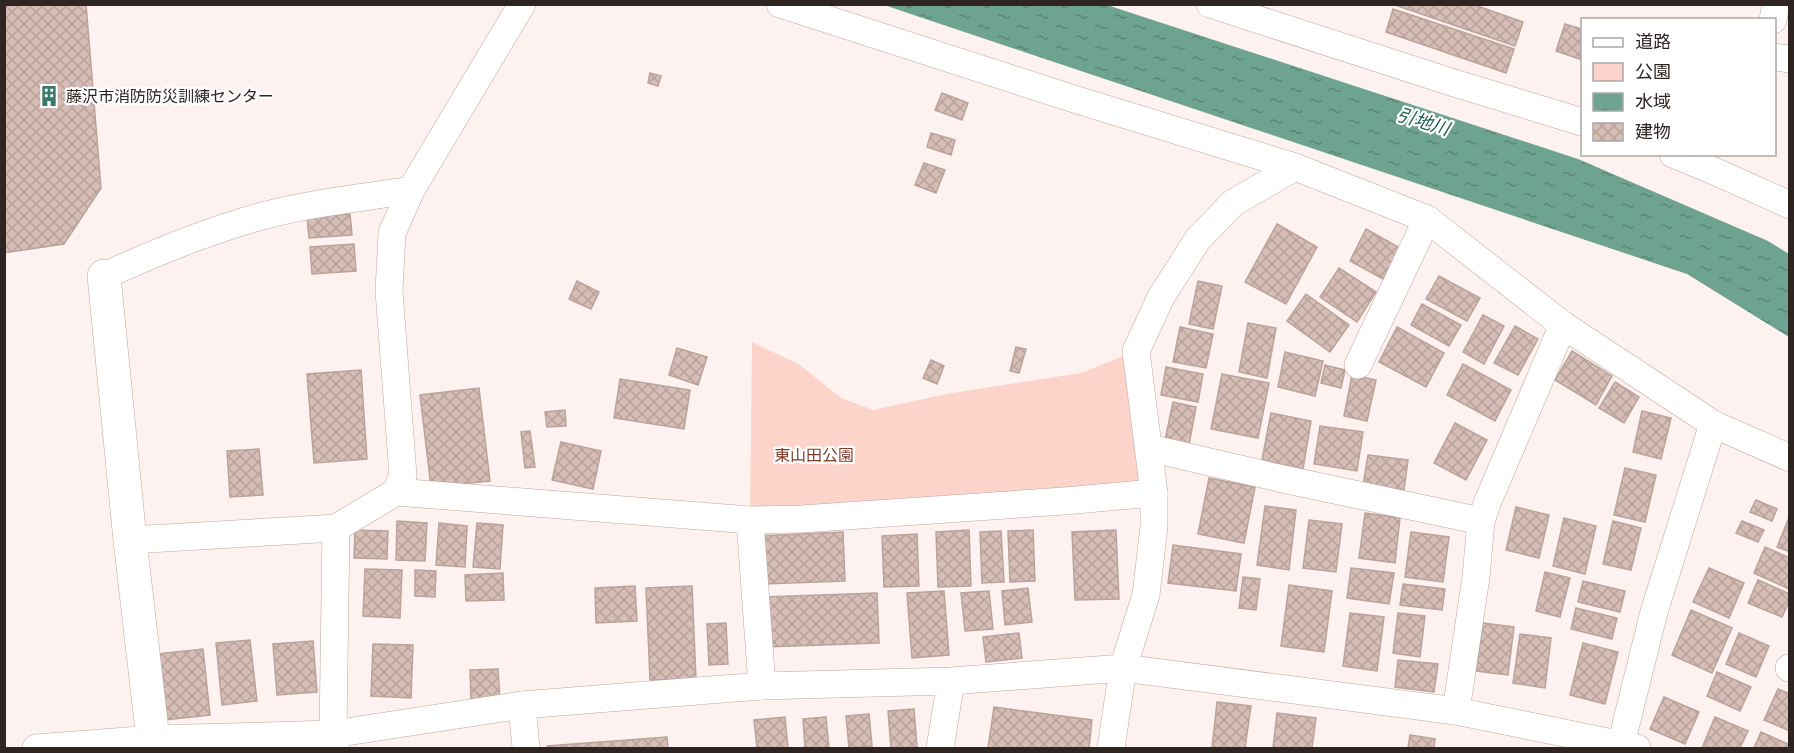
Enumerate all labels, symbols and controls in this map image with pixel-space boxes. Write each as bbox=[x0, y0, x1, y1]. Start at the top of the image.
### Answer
legend bbox=[1581, 18, 1776, 156]
text: 道路 bbox=[1635, 31, 1671, 51]
text: 公園 bbox=[1635, 61, 1671, 81]
building icon: 藤沢市消防防災訓練センター bbox=[37, 84, 61, 108]
place label: 藤沢市消防防災訓練センター bbox=[66, 87, 274, 105]
text: 水域 bbox=[1635, 91, 1671, 111]
water label: 引地川 bbox=[1395, 104, 1454, 139]
text: 建物 bbox=[1635, 121, 1671, 141]
park label: 東山田公園 bbox=[774, 446, 854, 464]

